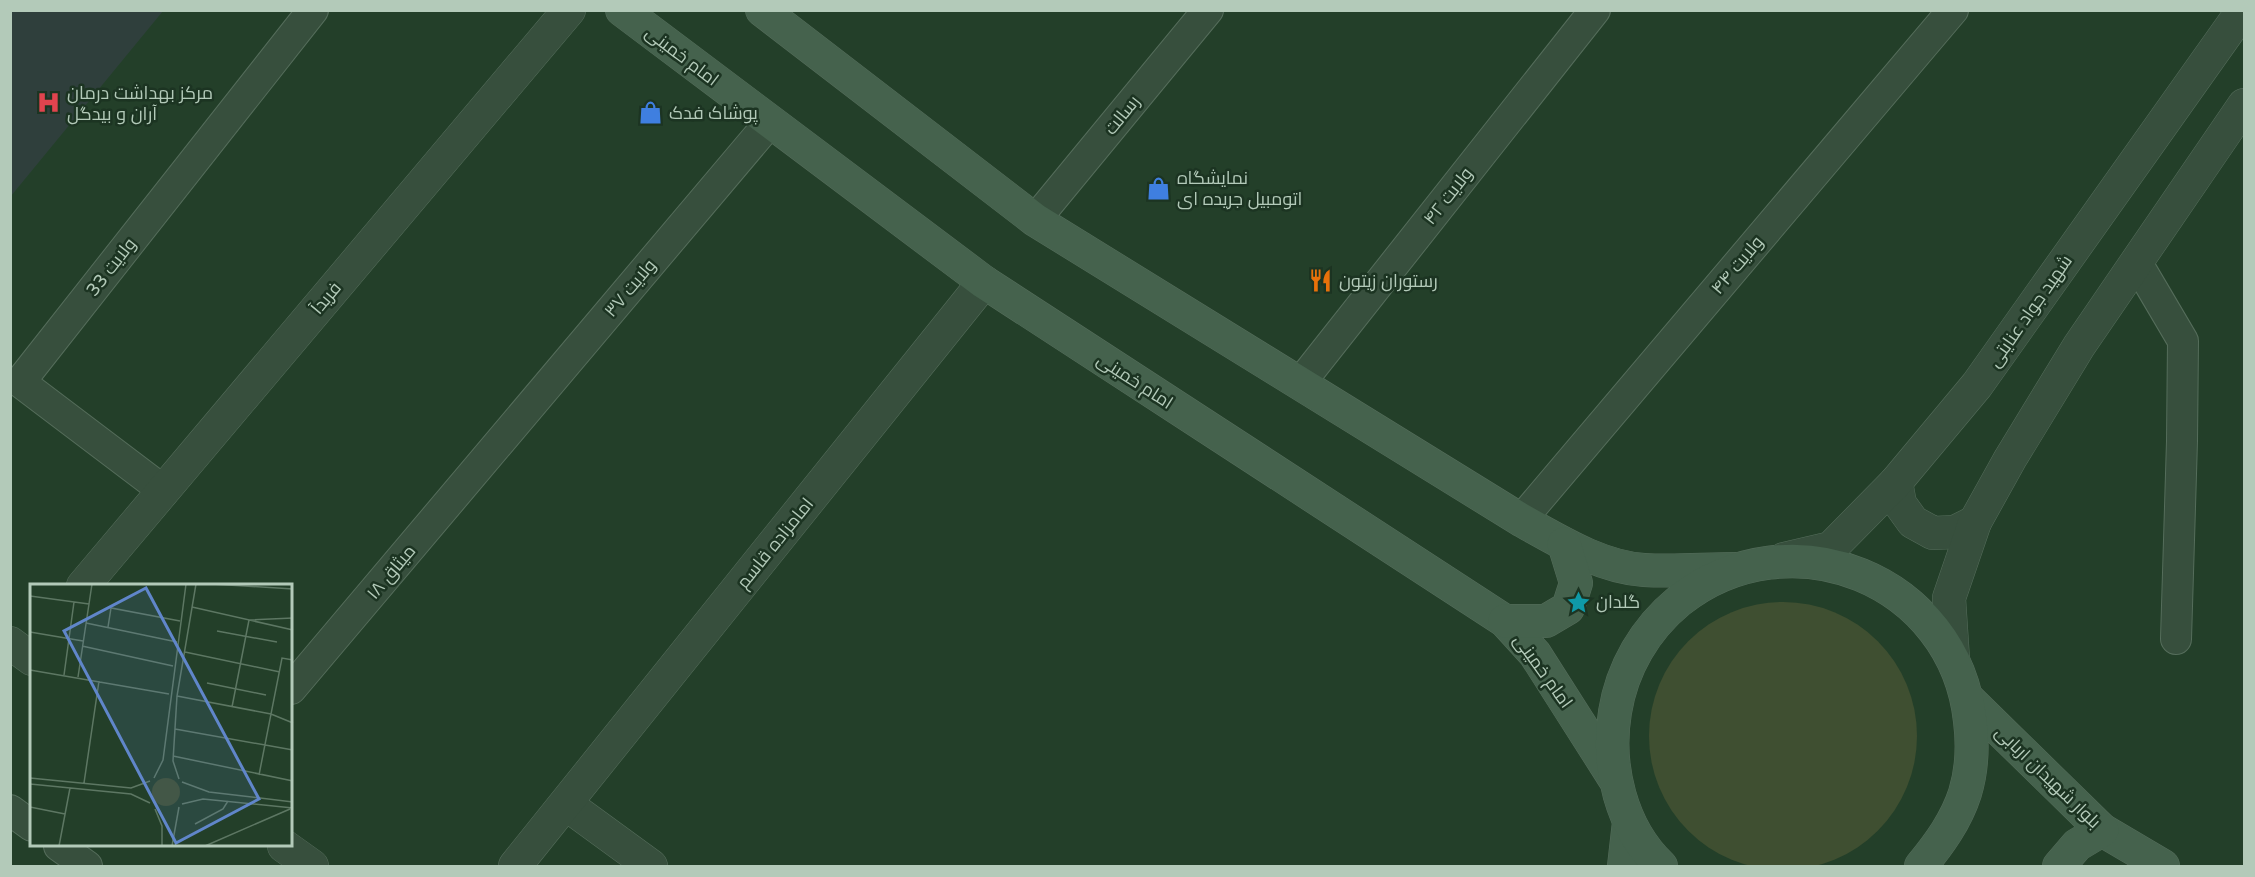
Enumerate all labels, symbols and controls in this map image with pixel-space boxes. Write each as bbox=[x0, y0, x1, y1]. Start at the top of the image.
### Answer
street label: امام خمینی bbox=[640, 21, 723, 92]
place label: مرکز بهداشت درمان آران و بیدگل bbox=[67, 82, 213, 125]
hospital icon: مرکز بهداشت درمان آران و بیدگل bbox=[36, 90, 62, 116]
street label: رسالت bbox=[1099, 91, 1145, 139]
shop icon: پوشاک فدک bbox=[638, 100, 664, 126]
place label: پوشاک فدک bbox=[669, 102, 758, 125]
street label: ولایت ۴۲ bbox=[1419, 163, 1477, 229]
place label: نمایشگاه اتومبیل جریده ای bbox=[1177, 167, 1302, 210]
shop icon: نمایشگاه اتومبیل جریده ای bbox=[1146, 175, 1172, 201]
street label: ولایت ۴۴ bbox=[1706, 231, 1768, 299]
street label: ولایت 33 bbox=[81, 233, 141, 301]
street label: شهید جواد عنایتی bbox=[1983, 251, 2077, 371]
street label: ولایت ۳۷ bbox=[599, 255, 661, 321]
restaurant icon: رستوران زیتون bbox=[1308, 268, 1334, 294]
place label: رستوران زیتون bbox=[1339, 270, 1438, 292]
street label: فریدآ bbox=[306, 277, 346, 319]
street label: امام خمینی bbox=[1092, 348, 1177, 415]
street label: امامزاده قاسم bbox=[732, 493, 819, 593]
street label: میثاق ۱۸ bbox=[362, 540, 421, 604]
inset map bbox=[30, 584, 292, 847]
place icon: گلدان bbox=[1565, 589, 1591, 615]
place label: گلدان bbox=[1596, 591, 1640, 613]
street label: امام خمینی bbox=[1508, 630, 1577, 713]
street label: بلوار شهیدان اربابی bbox=[1991, 721, 2105, 833]

